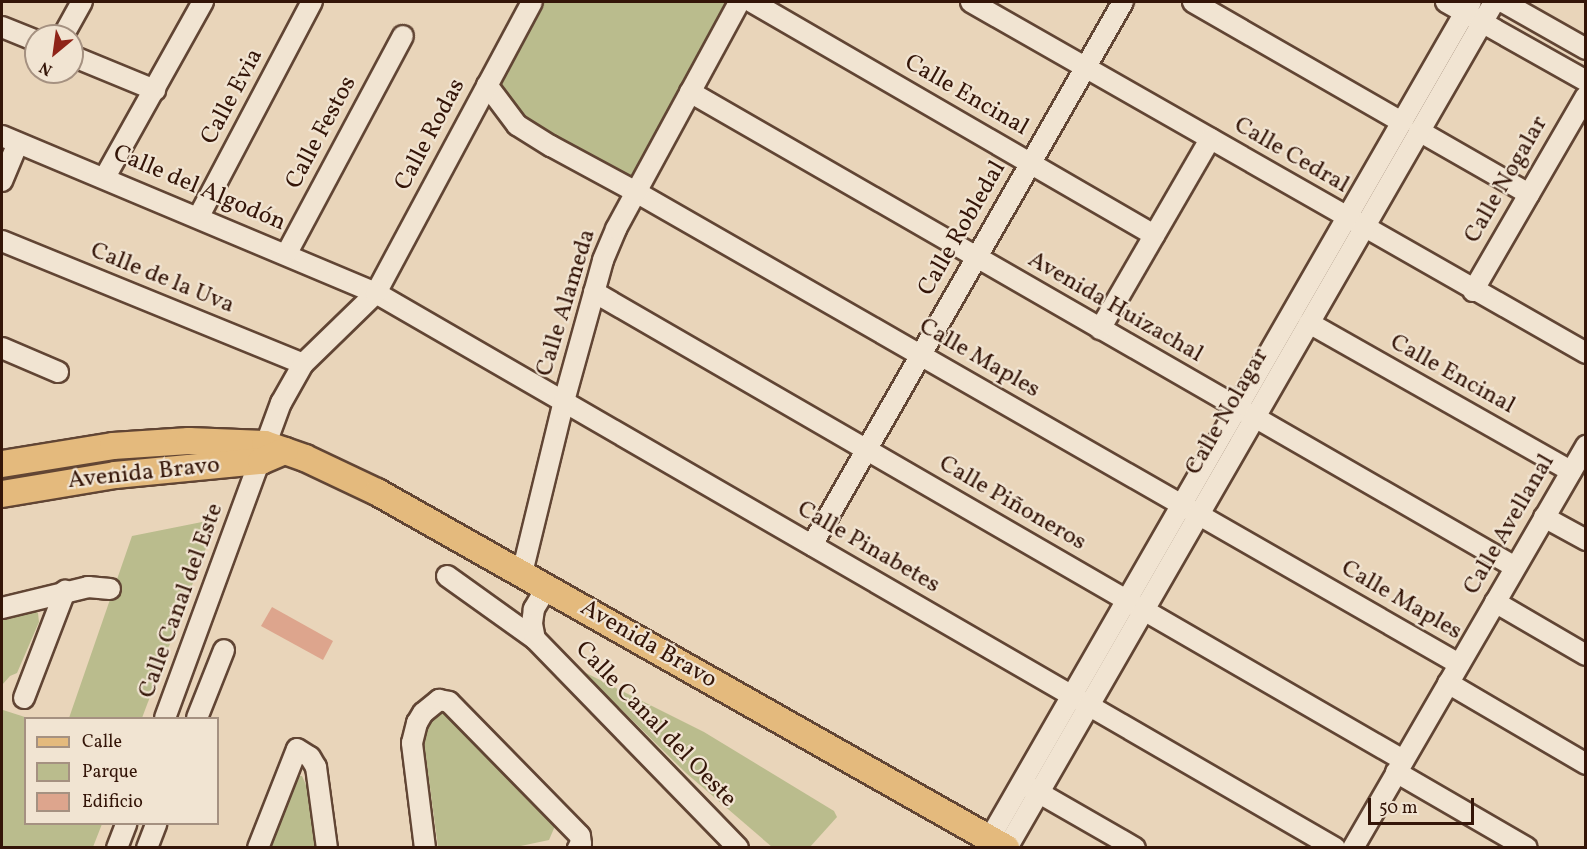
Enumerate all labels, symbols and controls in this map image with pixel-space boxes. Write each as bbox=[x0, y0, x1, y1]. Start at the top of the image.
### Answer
north arrow bbox=[24, 24, 84, 84]
street label: Calle Evia bbox=[196, 44, 270, 150]
street label: Calle Encinal bbox=[899, 49, 1033, 143]
text: N bbox=[36, 56, 57, 80]
street label: Calle Festos bbox=[280, 72, 364, 194]
street label: Calle Rodas bbox=[390, 74, 472, 196]
street label: Calle Nogalar bbox=[1459, 111, 1555, 249]
street label: Calle Cedral bbox=[1228, 112, 1354, 200]
street label: Calle del Algodón bbox=[108, 140, 290, 238]
street label: Calle Robledal bbox=[913, 157, 1013, 301]
street label: Calle Alameda bbox=[531, 226, 603, 380]
street label: Calle de la Uva bbox=[86, 237, 238, 321]
street label: Avenida Huizachal bbox=[1022, 246, 1208, 370]
street label: Calle Maples bbox=[913, 313, 1045, 405]
street label: Calle Encinal bbox=[1385, 329, 1519, 421]
street label: Calle Nolagar bbox=[1180, 343, 1276, 481]
street label: Calle Piñoneros bbox=[933, 450, 1091, 558]
street label: Calle Avellanal bbox=[1458, 450, 1562, 600]
street label: Avenida Bravo bbox=[67, 452, 221, 496]
street label: Calle Pinabetes bbox=[792, 496, 944, 600]
street label: Calle Canal del Este bbox=[133, 500, 231, 702]
street label: Calle Maples bbox=[1335, 555, 1467, 647]
street label: Avenida Bravo bbox=[575, 594, 721, 696]
street label: Calle Canal del Oeste bbox=[568, 636, 742, 814]
legend bbox=[24, 717, 219, 825]
text: Calle bbox=[82, 730, 122, 755]
text: Parque bbox=[82, 760, 137, 785]
scale bar bbox=[1371, 786, 1478, 824]
text: Edificio bbox=[82, 790, 143, 815]
text: 50 m bbox=[1379, 796, 1418, 821]

